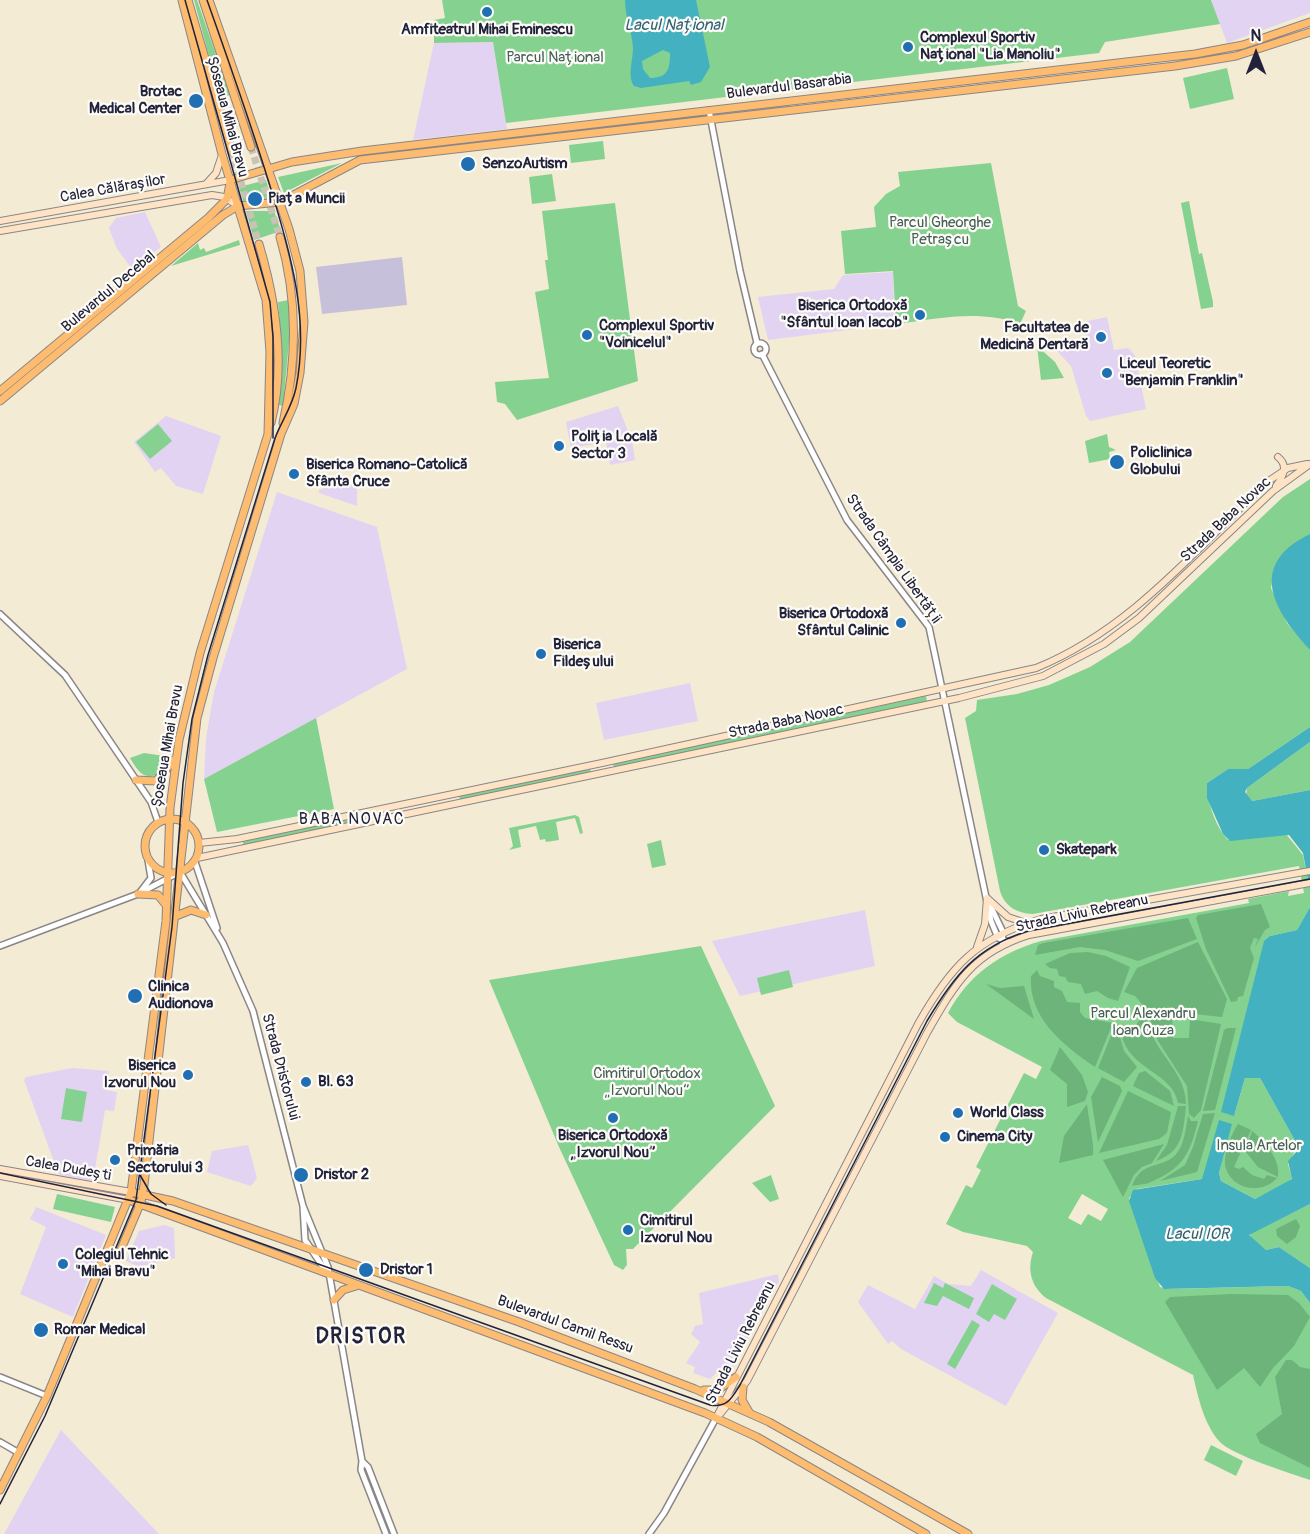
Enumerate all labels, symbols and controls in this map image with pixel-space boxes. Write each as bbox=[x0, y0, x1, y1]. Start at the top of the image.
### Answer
marker: Amfiteatrul Mihai Eminescu bbox=[480, 5, 494, 19]
water label: Lacul Național bbox=[624, 16, 724, 36]
place label: Amfiteatrul Mihai Eminescu bbox=[401, 21, 573, 39]
north arrow bbox=[1226, 24, 1286, 84]
text: N bbox=[1251, 26, 1261, 46]
place label: Complexul Sportiv Național "Lia Manoliu" bbox=[920, 29, 1060, 64]
marker: Complexul Sportiv Național "Lia Manoliu" bbox=[901, 40, 915, 54]
park label: Parcul Național bbox=[506, 49, 604, 67]
street label: Șoseaua Mihai Bravu bbox=[202, 55, 252, 179]
street label: Bulevardul Basarabia bbox=[725, 70, 853, 104]
place label: Brotac Medical Center bbox=[89, 83, 182, 118]
marker: Brotac Medical Center bbox=[187, 92, 205, 110]
marker: SenzoAutism bbox=[459, 155, 477, 173]
place label: SenzoAutism bbox=[482, 155, 568, 173]
street label: Calea Călărașilor bbox=[59, 171, 167, 207]
marker: Piața Muncii bbox=[246, 190, 264, 208]
place label: Piața Muncii bbox=[268, 190, 345, 208]
park label: Parcul Gheorghe Petrașcu bbox=[889, 214, 991, 249]
street label: Bulevardul Decebal bbox=[58, 247, 160, 337]
place label: Biserica Ortodoxă "Sfântul Ioan Iacob" bbox=[780, 297, 908, 332]
marker: Biserica Ortodoxă "Sfântul Ioan Iacob" bbox=[913, 308, 927, 322]
place label: Complexul Sportiv "Voinicelul" bbox=[599, 317, 714, 352]
place label: Facultatea de Medicină Dentară bbox=[980, 319, 1089, 354]
marker: Complexul Sportiv "Voinicelul" bbox=[580, 328, 594, 342]
marker: Facultatea de Medicină Dentară bbox=[1094, 330, 1108, 344]
place label: Liceul Teoretic "Benjamin Franklin" bbox=[1119, 355, 1243, 390]
marker: Liceul Teoretic "Benjamin Franklin" bbox=[1100, 366, 1114, 380]
place label: Poliția Locală Sector 3 bbox=[571, 428, 658, 463]
marker: Poliția Locală Sector 3 bbox=[552, 439, 566, 453]
place label: Policlinica Globului bbox=[1130, 444, 1192, 479]
marker: Policlinica Globului bbox=[1108, 453, 1126, 471]
place label: Biserica Romano-Catolică Sfânta Cruce bbox=[306, 456, 468, 491]
marker: Biserica Romano-Catolică Sfânta Cruce bbox=[287, 467, 301, 481]
street label: Strada Baba Novac bbox=[1177, 473, 1275, 567]
street label: Strada Câmpia Libertății bbox=[842, 491, 944, 627]
place label: Biserica Ortodoxă Sfântul Calinic bbox=[779, 605, 889, 640]
marker: Biserica Ortodoxă Sfântul Calinic bbox=[894, 616, 908, 630]
place label: Biserica Fildeșului bbox=[553, 636, 613, 671]
marker: Biserica Fildeșului bbox=[534, 647, 548, 661]
street label: Șoseaua Mihai Bravu bbox=[148, 683, 188, 809]
street label: Strada Baba Novac bbox=[727, 701, 845, 743]
district label: BABA NOVAC bbox=[299, 810, 405, 830]
place label: Skatepark bbox=[1056, 841, 1117, 859]
marker: Skatepark bbox=[1037, 843, 1051, 857]
street label: Strada Liviu Rebreanu bbox=[1014, 891, 1150, 937]
place label: Clinica Audionova bbox=[148, 978, 213, 1013]
marker: Clinica Audionova bbox=[126, 987, 144, 1005]
park label: Parcul Alexandru Ioan Cuza bbox=[1090, 1005, 1196, 1040]
street label: Strada Dristorului bbox=[257, 1012, 303, 1122]
place label: Biserica Izvorul Nou bbox=[104, 1057, 176, 1092]
park label: Cimitirul Ortodox „Izvorul Nou” bbox=[593, 1065, 701, 1100]
marker: Biserica Izvorul Nou bbox=[181, 1068, 195, 1082]
place label: Bl. 63 bbox=[318, 1073, 354, 1091]
marker: Bl. 63 bbox=[299, 1075, 313, 1089]
place label: World Class bbox=[970, 1104, 1044, 1122]
marker: World Class bbox=[951, 1106, 965, 1120]
marker: Biserica Ortodoxă „Izvorul Nou” bbox=[606, 1111, 620, 1125]
place label: Biserica Ortodoxă „Izvorul Nou” bbox=[558, 1127, 668, 1162]
place label: Cinema City bbox=[957, 1128, 1032, 1146]
marker: Cinema City bbox=[938, 1130, 952, 1144]
park label: Insula Artelor bbox=[1216, 1137, 1302, 1155]
place label: Primăria Sectorului 3 bbox=[127, 1142, 203, 1177]
street label: Calea Dudești bbox=[24, 1153, 112, 1185]
marker: Primăria Sectorului 3 bbox=[108, 1153, 122, 1167]
marker: Dristor 2 bbox=[292, 1166, 310, 1184]
place label: Dristor 2 bbox=[314, 1166, 369, 1184]
place label: Cimitirul Izvorul Nou bbox=[640, 1212, 712, 1247]
marker: Cimitirul Izvorul Nou bbox=[621, 1223, 635, 1237]
water label: Lacul IOR bbox=[1165, 1225, 1229, 1245]
place label: Colegiul Tehnic "Mihai Bravu" bbox=[75, 1246, 168, 1281]
marker: Colegiul Tehnic "Mihai Bravu" bbox=[56, 1257, 70, 1271]
marker: Dristor 1 bbox=[357, 1261, 375, 1279]
place label: Dristor 1 bbox=[380, 1261, 433, 1279]
street label: Strada Liviu Rebreanu bbox=[702, 1279, 780, 1407]
street label: Bulevardul Camil Ressu bbox=[495, 1292, 635, 1358]
marker: Romar Medical bbox=[32, 1321, 50, 1339]
place label: Romar Medical bbox=[54, 1321, 146, 1339]
district label: DRISTOR bbox=[315, 1325, 407, 1351]

